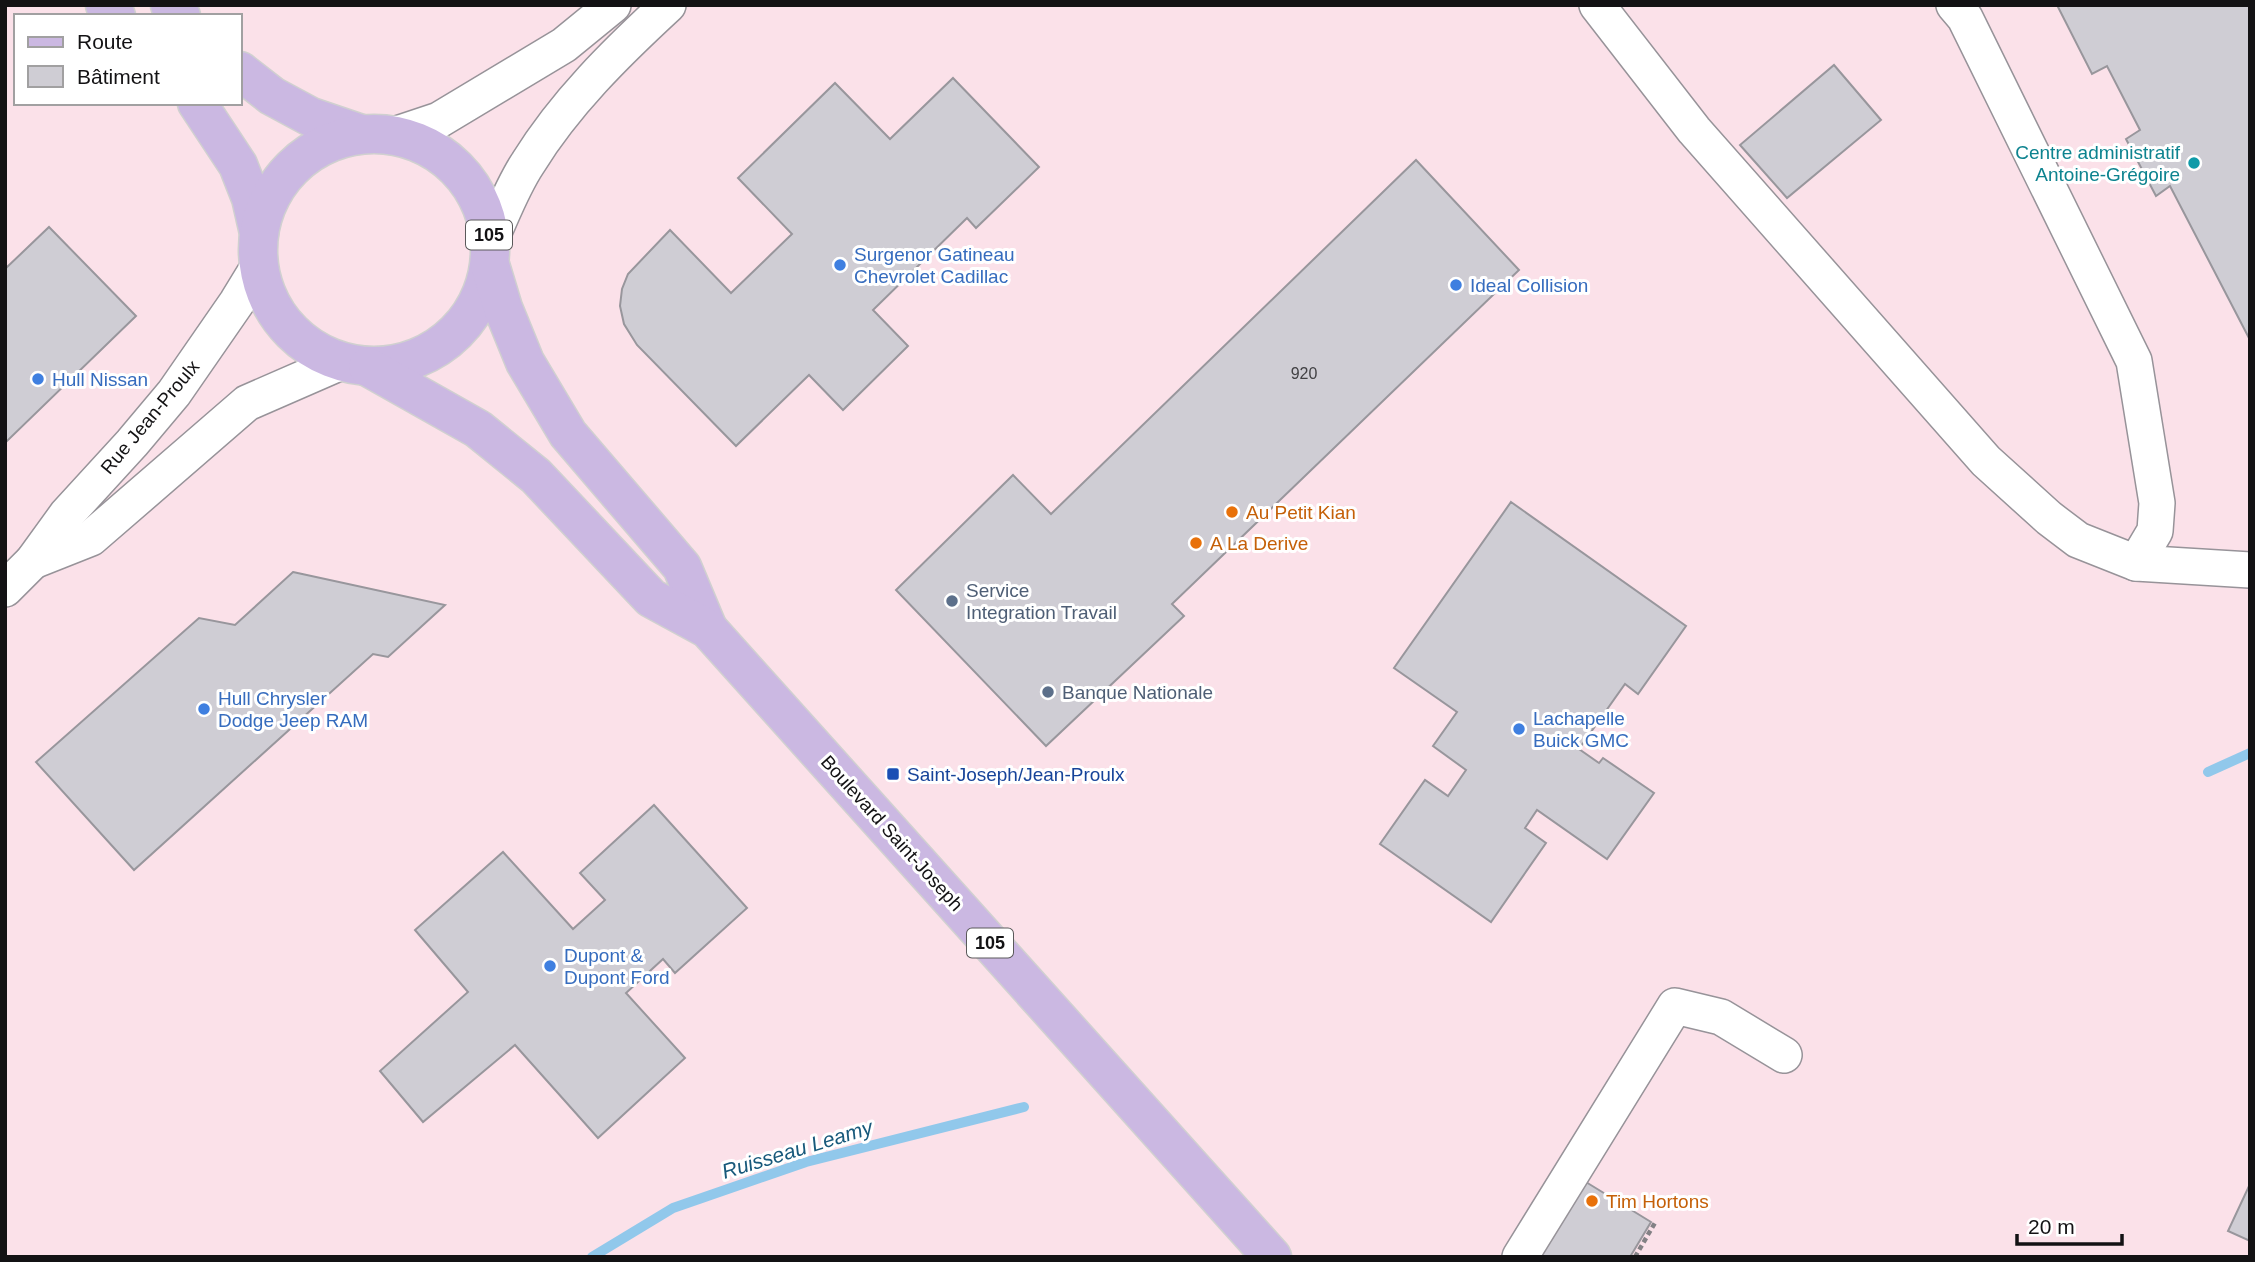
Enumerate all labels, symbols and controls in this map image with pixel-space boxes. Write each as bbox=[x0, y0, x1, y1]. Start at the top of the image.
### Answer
legend bbox=[14, 14, 242, 105]
text: Route bbox=[77, 30, 133, 53]
text: Bâtiment bbox=[77, 65, 160, 88]
place label: Centre administratif Antoine-Grégoire bbox=[2015, 142, 2181, 185]
marker: Centre administratif Antoine-Grégoire bbox=[2186, 155, 2202, 171]
road number: 105 bbox=[466, 220, 512, 249]
place label: Surgenor Gatineau Chevrolet Cadillac bbox=[854, 244, 1015, 287]
marker: Surgenor Gatineau Chevrolet Cadillac bbox=[832, 257, 848, 273]
place label: Ideal Collision bbox=[1470, 275, 1588, 296]
marker: Ideal Collision bbox=[1448, 277, 1464, 293]
street label: Rue Jean-Proulx bbox=[96, 356, 204, 478]
house number: 920 bbox=[1291, 365, 1317, 382]
place label: Hull Nissan bbox=[52, 369, 148, 390]
marker: Hull Nissan bbox=[30, 371, 46, 387]
place label: Au Petit Kian bbox=[1246, 502, 1356, 523]
marker: Au Petit Kian bbox=[1224, 504, 1240, 520]
place label: A La Derive bbox=[1210, 533, 1308, 554]
marker: A La Derive bbox=[1188, 535, 1204, 551]
place label: Service Integration Travail bbox=[966, 580, 1117, 623]
marker: Service Integration Travail bbox=[944, 593, 960, 609]
place label: Banque Nationale bbox=[1062, 682, 1213, 703]
marker: Banque Nationale bbox=[1040, 684, 1056, 700]
place label: Hull Chrysler Dodge Jeep RAM bbox=[218, 688, 368, 731]
marker: Hull Chrysler Dodge Jeep RAM bbox=[196, 701, 212, 717]
place label: Lachapelle Buick GMC bbox=[1533, 708, 1629, 751]
marker: Lachapelle Buick GMC bbox=[1511, 721, 1527, 737]
street label: Boulevard Saint-Joseph bbox=[817, 751, 967, 915]
place label: Saint-Joseph/Jean-Proulx bbox=[907, 764, 1125, 785]
marker: Saint-Joseph/Jean-Proulx bbox=[885, 766, 901, 782]
road number: 105 bbox=[967, 928, 1013, 958]
place label: Dupont & Dupont Ford bbox=[564, 945, 670, 988]
marker: Dupont & Dupont Ford bbox=[542, 958, 558, 974]
water label: Ruisseau Leamy bbox=[719, 1115, 877, 1183]
place label: Tim Hortons bbox=[1606, 1191, 1709, 1212]
marker: Tim Hortons bbox=[1584, 1193, 1600, 1209]
scale bar bbox=[2017, 1202, 2122, 1246]
text: 20 m bbox=[2028, 1215, 2075, 1238]

